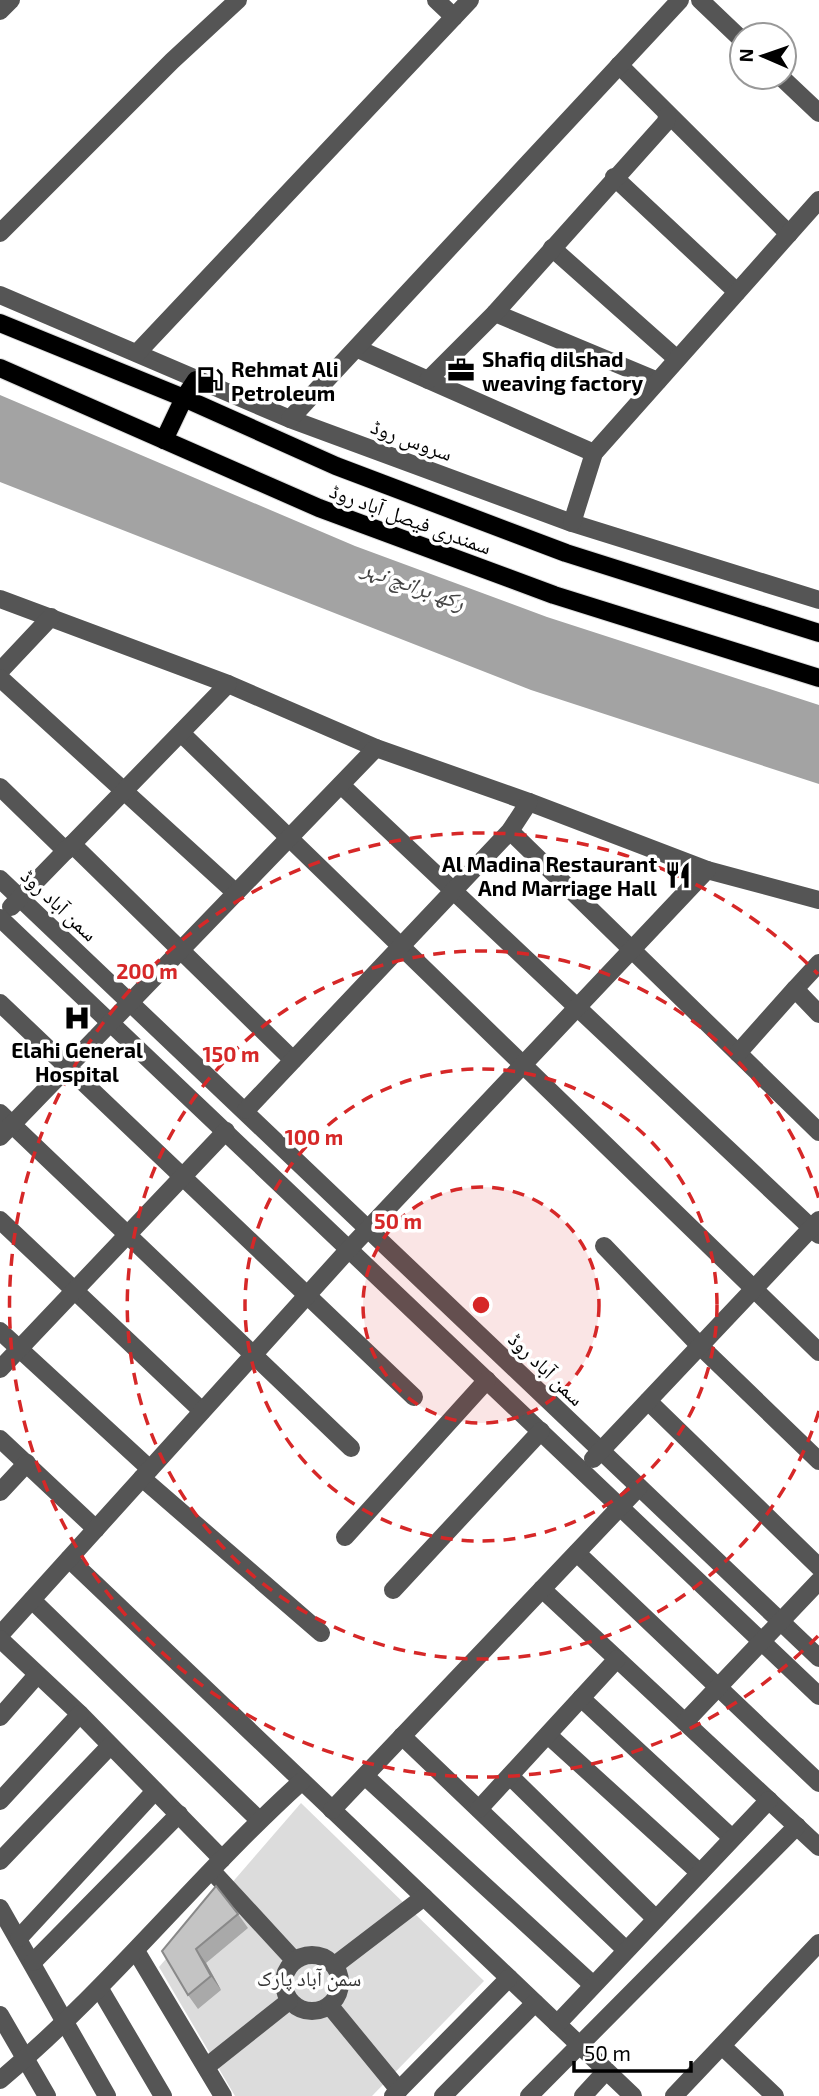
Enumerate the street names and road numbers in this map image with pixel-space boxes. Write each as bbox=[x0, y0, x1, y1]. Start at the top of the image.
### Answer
street label: سروس روڈ bbox=[367, 413, 456, 467]
street label: سمندری فیصل آباد روڈ bbox=[326, 477, 495, 561]
street label: سمن آباد روڈ bbox=[15, 862, 103, 947]
street label: سمن آباد روڈ bbox=[503, 1326, 590, 1412]

